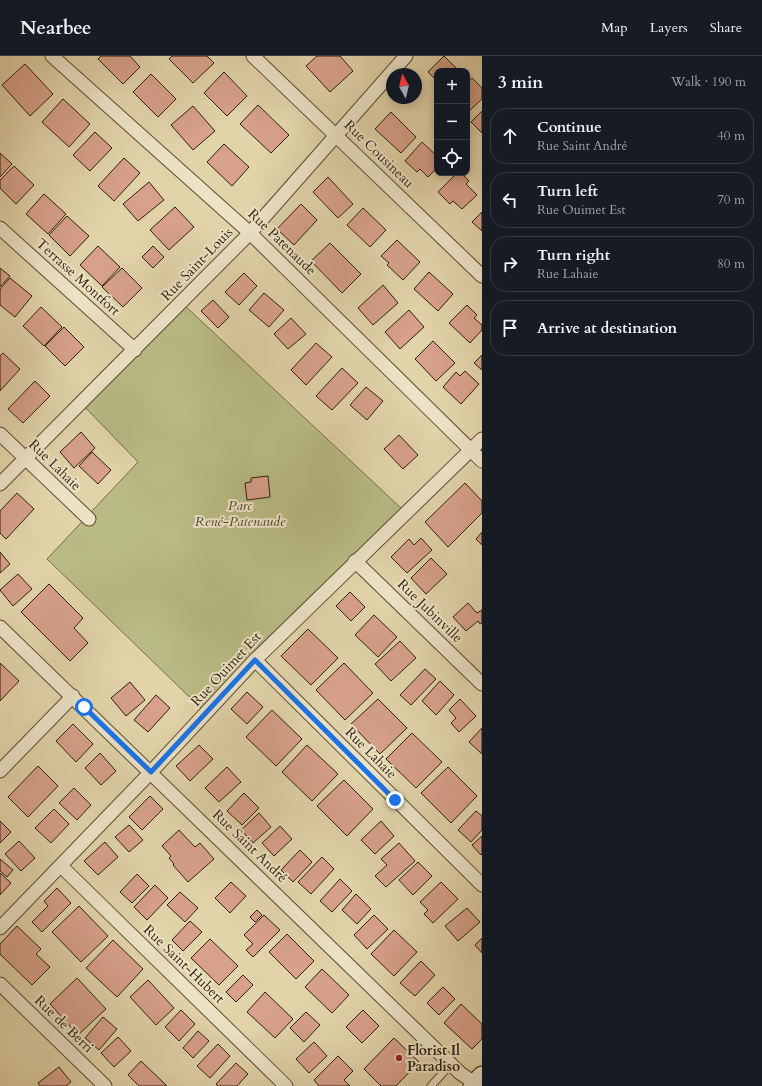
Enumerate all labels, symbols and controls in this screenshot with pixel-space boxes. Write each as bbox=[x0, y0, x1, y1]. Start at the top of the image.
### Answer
text: Nearbee bbox=[20, 15, 91, 41]
text: Map bbox=[601, 18, 628, 37]
text: Layers bbox=[650, 18, 688, 37]
text: Share bbox=[710, 18, 742, 37]
north arrow bbox=[386, 68, 422, 104]
map controls bbox=[434, 68, 470, 176]
button: + bbox=[434, 68, 470, 104]
text: 3 min bbox=[498, 71, 543, 94]
text: Walk · 190 m bbox=[671, 73, 746, 91]
button: − bbox=[434, 104, 470, 140]
street label: Rue Cousineau bbox=[340, 116, 418, 192]
text: Continue bbox=[537, 117, 602, 137]
icon: ahead bbox=[499, 125, 521, 147]
text: 40 m bbox=[717, 127, 745, 145]
text: Rue Saint André bbox=[537, 137, 628, 155]
button: locate bbox=[434, 140, 470, 176]
text: Turn left bbox=[537, 181, 598, 201]
icon: left bbox=[499, 189, 521, 211]
text: 70 m bbox=[717, 191, 745, 209]
text: Rue Ouimet Est bbox=[537, 201, 626, 219]
street label: Rue Patenaude bbox=[244, 205, 320, 279]
street label: Rue Saint-Louis bbox=[157, 223, 237, 305]
street label: Terrasse Montfort bbox=[32, 234, 124, 320]
text: Turn right bbox=[537, 245, 610, 265]
icon: right bbox=[499, 253, 521, 275]
text: 80 m bbox=[717, 255, 745, 273]
text: Rue Lahaie bbox=[537, 265, 598, 283]
icon: arrive bbox=[499, 317, 521, 339]
text: Arrive at destination bbox=[537, 318, 677, 338]
street label: Rue Lahaie bbox=[25, 435, 85, 495]
park label: Parc René-Patenaude bbox=[195, 496, 286, 531]
street label: Rue Jubinville bbox=[393, 575, 467, 647]
street label: Rue Ouimet Est bbox=[187, 627, 266, 710]
route start bbox=[75, 698, 93, 716]
street label: Rue Lahaie bbox=[341, 723, 401, 783]
route end bbox=[386, 791, 404, 809]
street label: Rue Saint André bbox=[208, 805, 292, 887]
street label: Rue Saint-Hubert bbox=[139, 920, 229, 1008]
street label: Rue de Berri bbox=[30, 991, 98, 1057]
place label: Florist Il Paradiso bbox=[407, 1041, 460, 1076]
marker: Florist Il Paradiso bbox=[394, 1053, 404, 1063]

